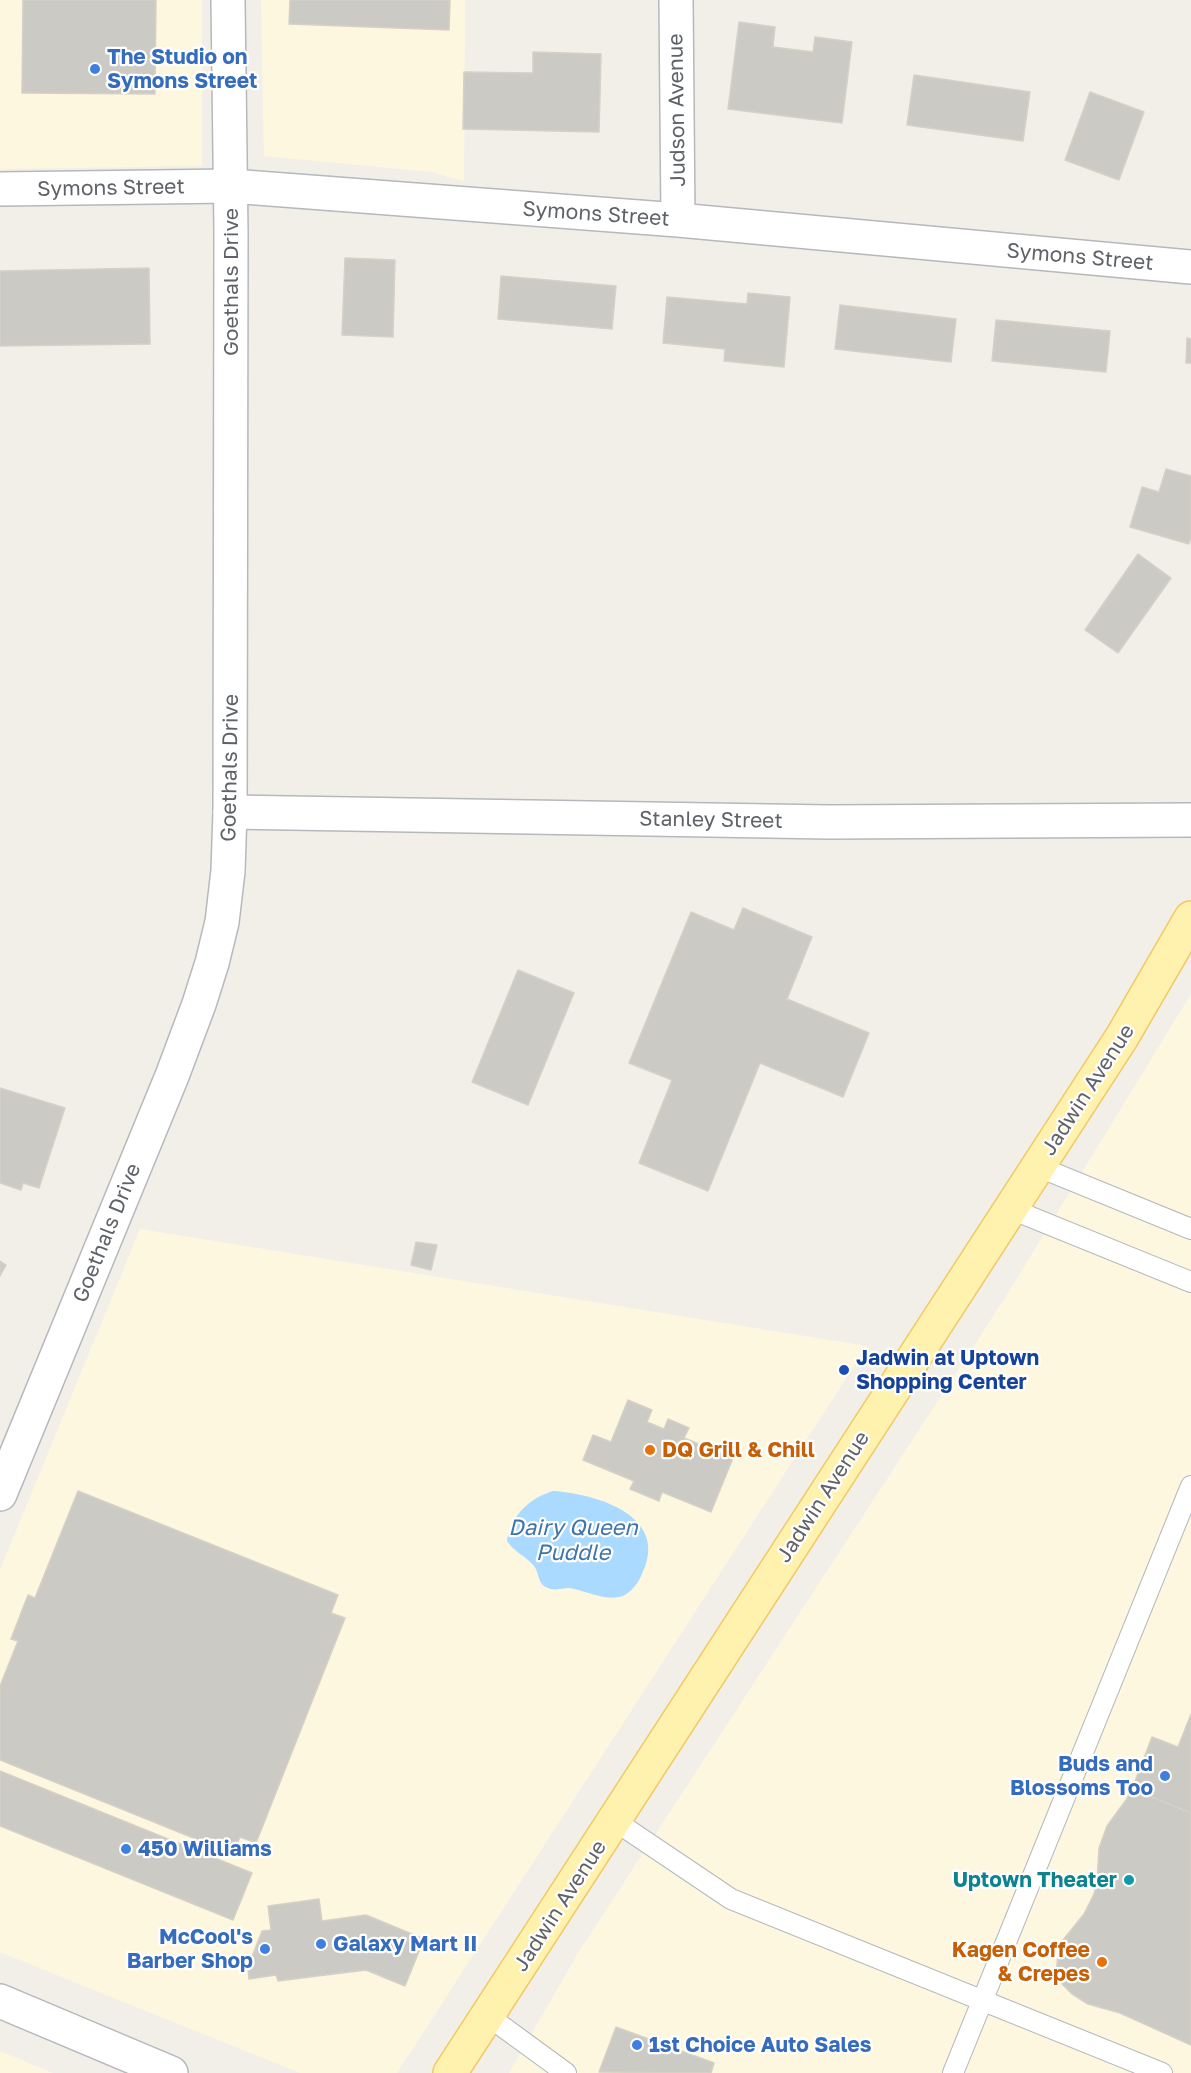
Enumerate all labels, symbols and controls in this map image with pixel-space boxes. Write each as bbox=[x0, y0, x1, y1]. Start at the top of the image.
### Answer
street label: Judson Avenue bbox=[663, 33, 691, 187]
place label: The Studio on Symons Street bbox=[107, 44, 257, 94]
marker: The Studio on Symons Street bbox=[88, 62, 102, 76]
street label: Symons Street bbox=[37, 174, 185, 202]
street label: Symons Street bbox=[521, 196, 671, 232]
street label: Goethals Drive bbox=[218, 208, 244, 356]
street label: Symons Street bbox=[1005, 238, 1155, 276]
street label: Goethals Drive bbox=[216, 694, 244, 842]
street label: Stanley Street bbox=[639, 806, 783, 834]
street label: Jadwin Avenue bbox=[1036, 1020, 1140, 1160]
street label: Goethals Drive bbox=[68, 1160, 146, 1306]
place label: Jadwin at Uptown Shopping Center bbox=[856, 1345, 1039, 1395]
marker: Jadwin at Uptown Shopping Center bbox=[837, 1363, 851, 1377]
street label: Jadwin Avenue bbox=[771, 1427, 875, 1567]
place label: DQ Grill & Chill bbox=[662, 1437, 815, 1463]
marker: DQ Grill & Chill bbox=[643, 1443, 657, 1457]
water label: Dairy Queen Puddle bbox=[508, 1515, 638, 1566]
place label: Buds and Blossoms Too bbox=[1010, 1751, 1153, 1801]
marker: Buds and Blossoms Too bbox=[1158, 1769, 1172, 1783]
place label: 450 Williams bbox=[138, 1836, 272, 1862]
street label: Jadwin Avenue bbox=[508, 1836, 612, 1976]
marker: 450 Williams bbox=[119, 1842, 133, 1856]
place label: Uptown Theater bbox=[953, 1867, 1117, 1893]
marker: Uptown Theater bbox=[1122, 1873, 1136, 1887]
place label: McCool's Barber Shop bbox=[127, 1924, 253, 1974]
place label: Galaxy Mart II bbox=[333, 1931, 477, 1957]
marker: Galaxy Mart II bbox=[314, 1937, 328, 1951]
place label: Kagen Coffee & Crepes bbox=[952, 1937, 1090, 1987]
marker: McCool's Barber Shop bbox=[258, 1942, 272, 1956]
marker: Kagen Coffee & Crepes bbox=[1095, 1955, 1109, 1969]
place label: 1st Choice Auto Sales bbox=[649, 2032, 871, 2058]
marker: 1st Choice Auto Sales bbox=[630, 2038, 644, 2052]

